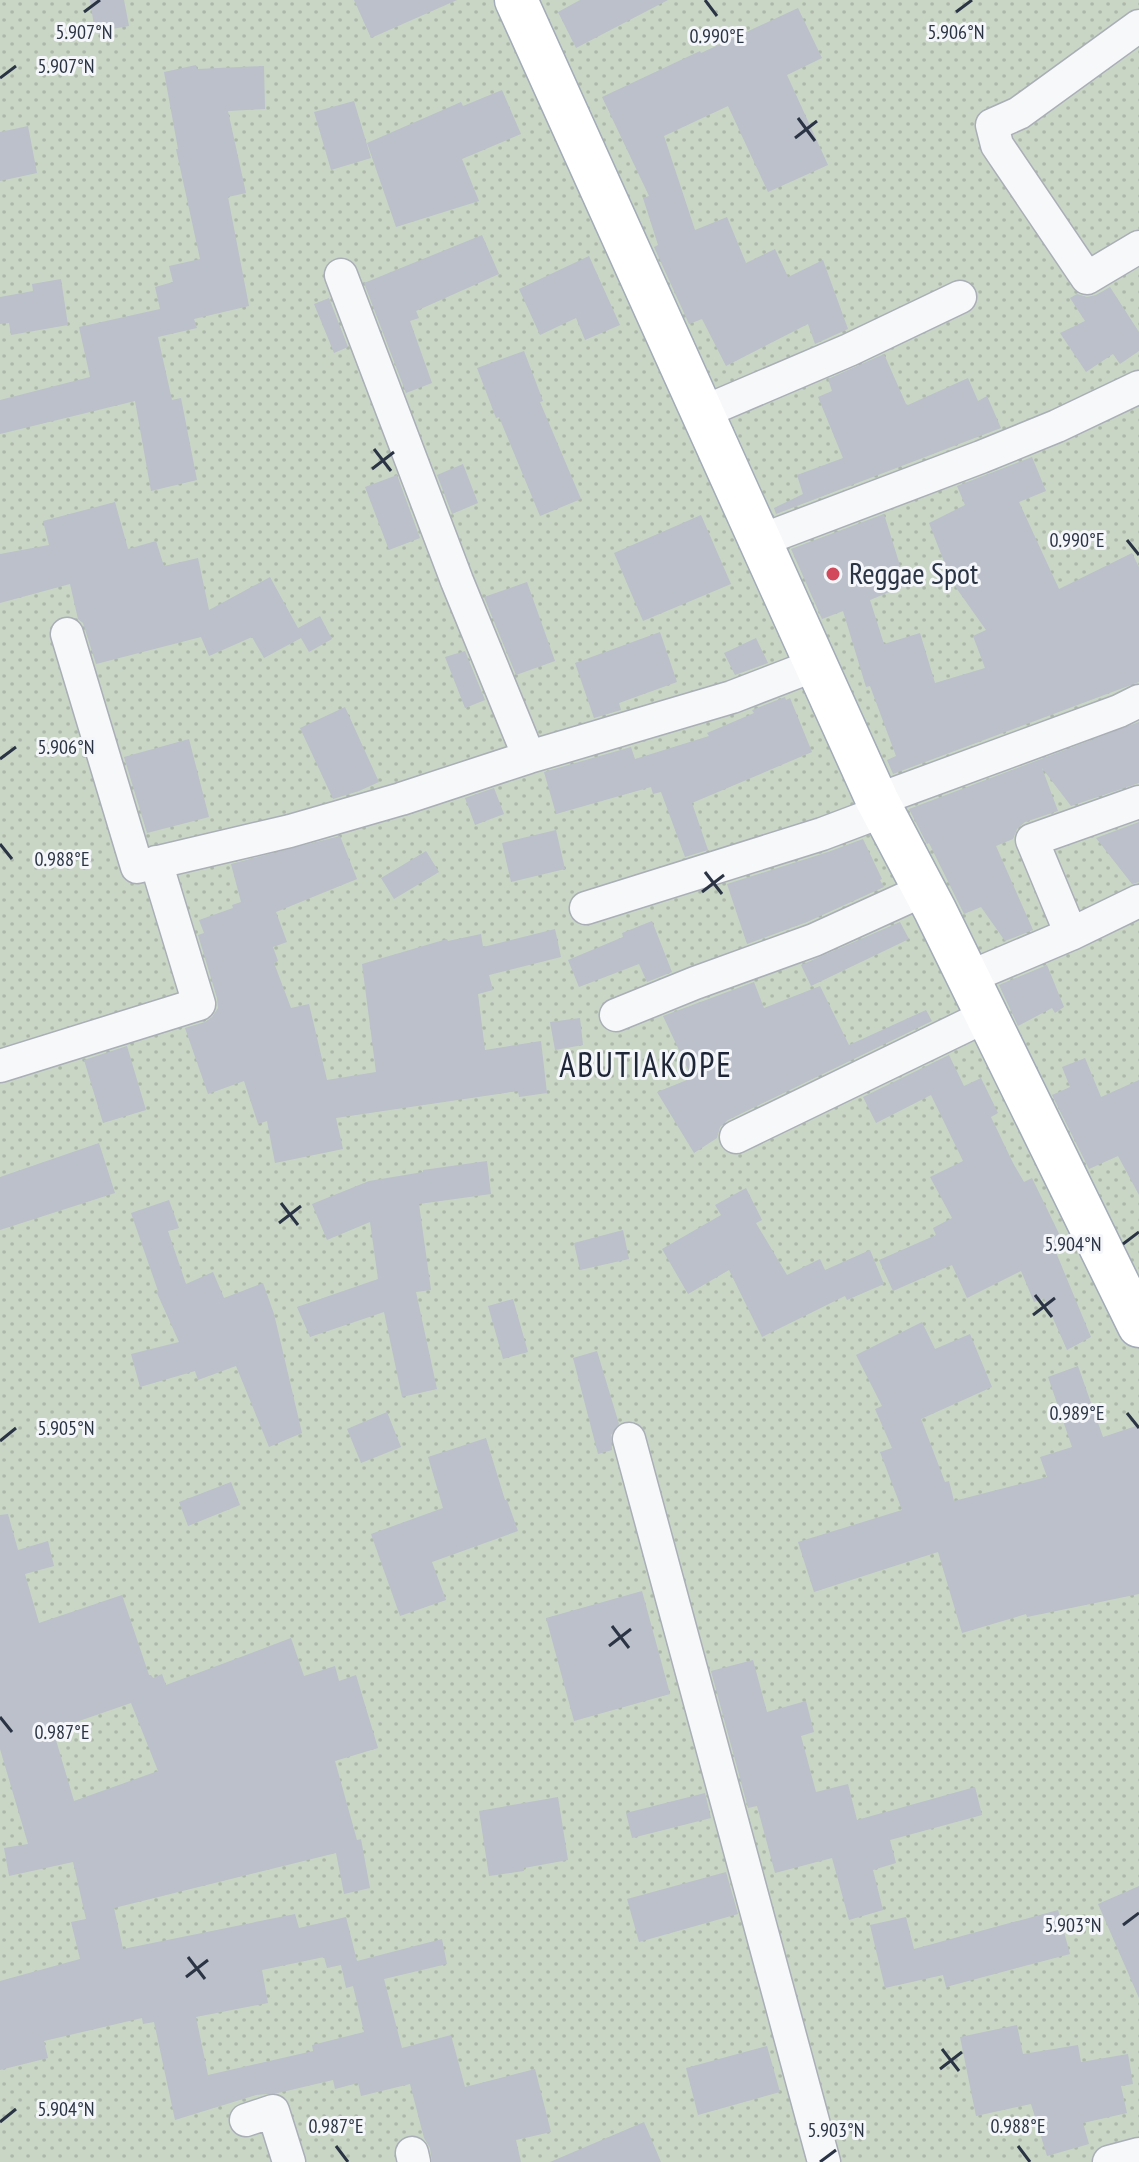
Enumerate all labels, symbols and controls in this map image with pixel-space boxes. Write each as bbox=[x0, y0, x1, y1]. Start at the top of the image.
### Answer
text: 5.907°N bbox=[55, 19, 113, 45]
text: 5.906°N bbox=[927, 19, 985, 45]
text: 0.990°E bbox=[690, 23, 744, 49]
text: 5.907°N bbox=[37, 53, 95, 79]
text: 0.990°E bbox=[1050, 527, 1104, 553]
place label: Reggae Spot bbox=[849, 553, 979, 592]
marker: Reggae Spot bbox=[824, 565, 842, 583]
text: 5.906°N bbox=[37, 734, 95, 760]
text: 0.988°E bbox=[35, 846, 89, 872]
district label: ABUTIAKOPE bbox=[559, 1042, 733, 1086]
text: 5.904°N bbox=[1044, 1231, 1102, 1257]
text: 0.989°E bbox=[1050, 1400, 1104, 1426]
text: 5.905°N bbox=[37, 1415, 95, 1441]
text: 0.987°E bbox=[35, 1719, 89, 1745]
text: 5.903°N bbox=[1044, 1912, 1102, 1938]
text: 5.904°N bbox=[37, 2096, 95, 2122]
text: 0.987°E bbox=[309, 2113, 363, 2139]
text: 0.988°E bbox=[991, 2113, 1045, 2139]
text: 5.903°N bbox=[807, 2117, 865, 2143]

